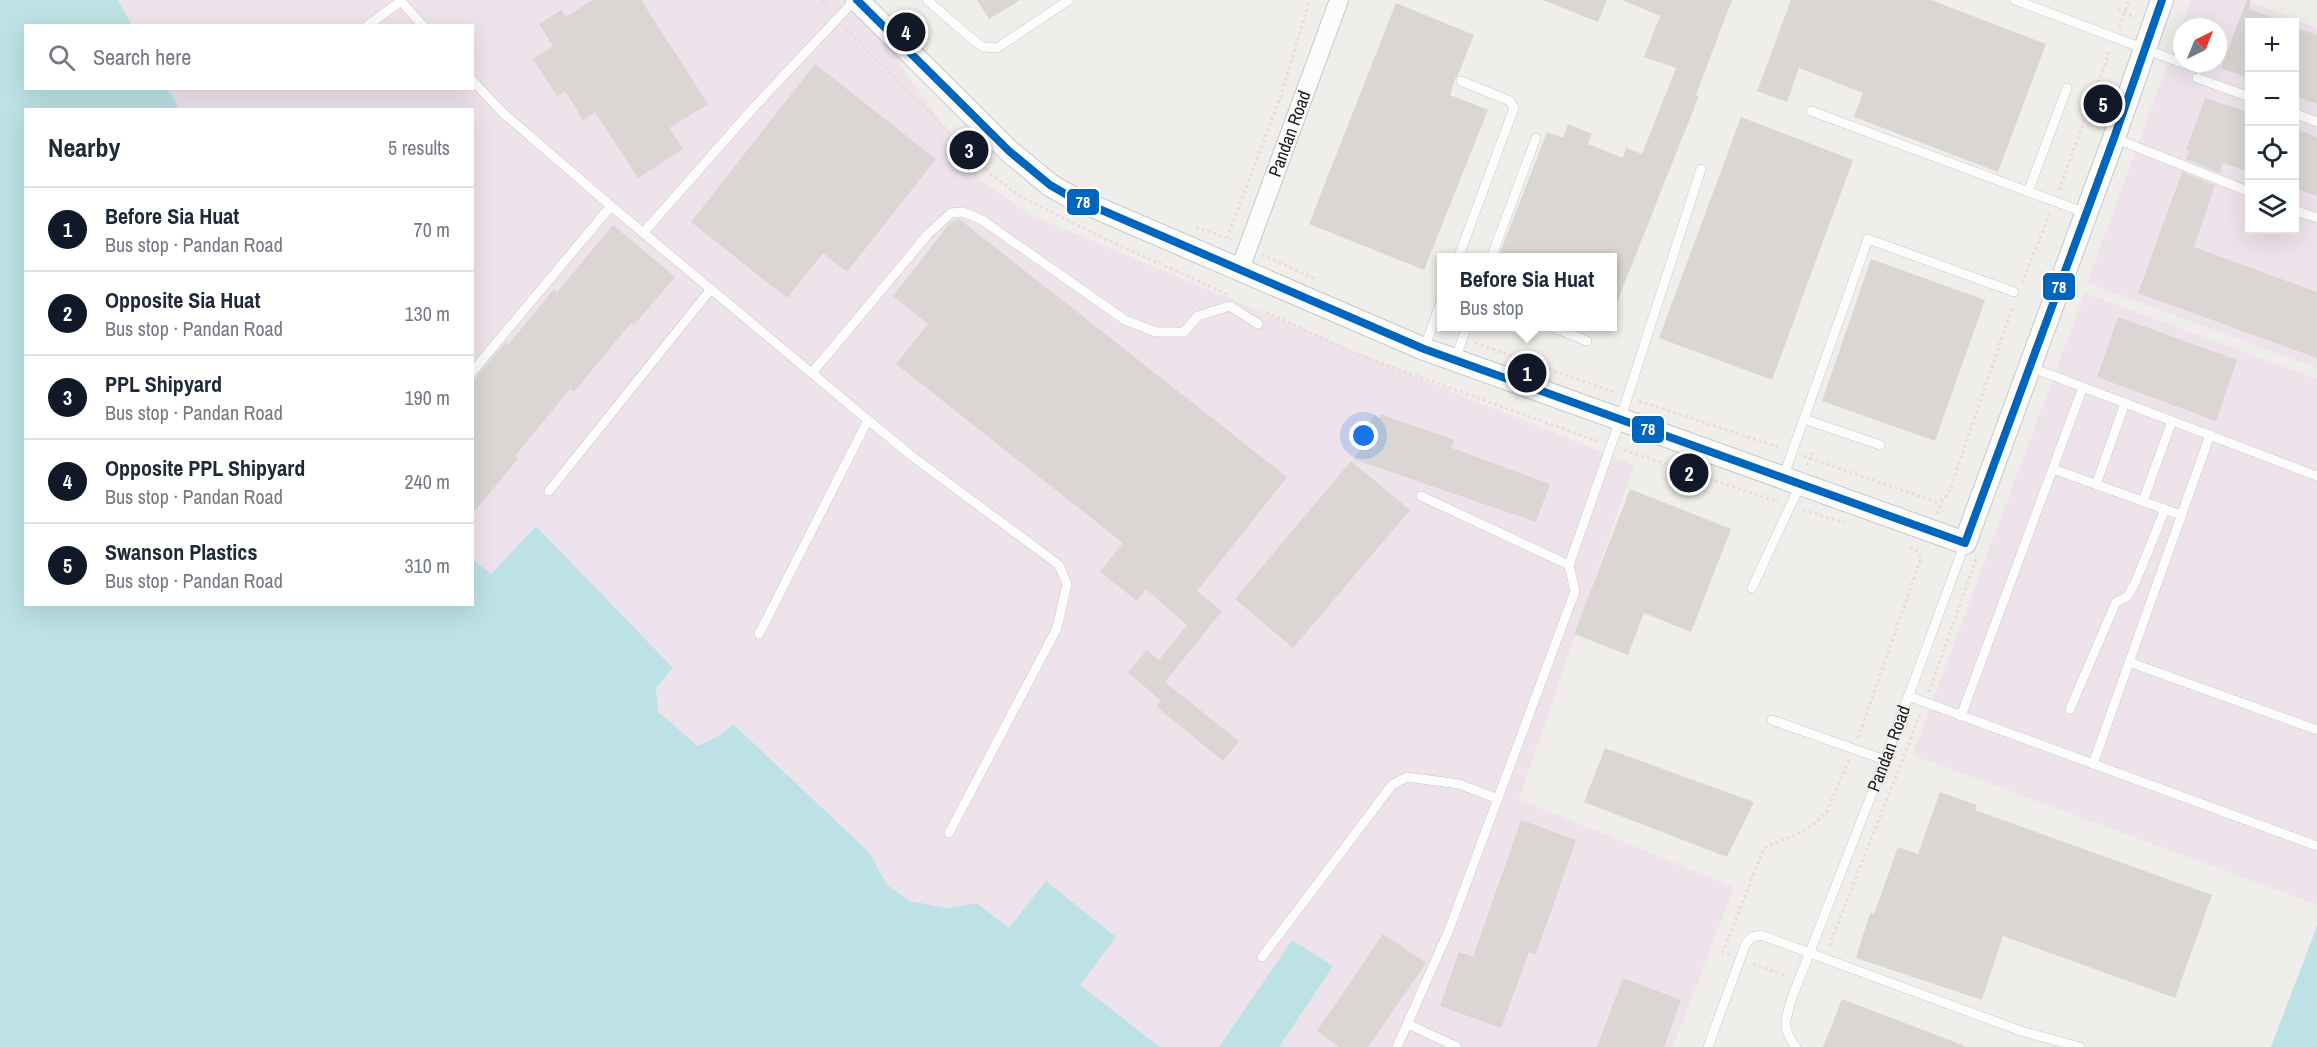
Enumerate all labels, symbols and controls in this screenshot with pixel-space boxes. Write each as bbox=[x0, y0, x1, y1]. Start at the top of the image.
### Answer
pin: 4 bbox=[886, 9, 926, 54]
north arrow bbox=[2173, 18, 2227, 72]
map controls bbox=[2245, 18, 2299, 234]
button: + bbox=[2245, 18, 2299, 72]
search box bbox=[24, 24, 474, 90]
icon: search bbox=[45, 41, 78, 74]
text: Search here bbox=[93, 42, 191, 72]
button: − bbox=[2245, 72, 2299, 126]
pin: 5 bbox=[2084, 82, 2122, 126]
street label: Pandan Road bbox=[1262, 87, 1317, 180]
button: locate bbox=[2245, 126, 2299, 180]
pin: 3 bbox=[950, 128, 988, 172]
text: Nearby bbox=[48, 130, 120, 165]
text: 5 results bbox=[388, 134, 450, 161]
button: layers bbox=[2245, 180, 2299, 234]
line badge: 78 bbox=[1066, 188, 1100, 216]
text: 78 bbox=[1076, 191, 1090, 213]
text: Before Sia Huat bbox=[105, 201, 239, 231]
text: 1 bbox=[63, 216, 72, 243]
text: 70 m bbox=[414, 216, 450, 243]
text: Bus stop · Pandan Road bbox=[105, 231, 283, 258]
popup bbox=[1437, 253, 1617, 331]
text: Before Sia Huat bbox=[1460, 264, 1594, 294]
line badge: 78 bbox=[2042, 272, 2076, 301]
text: 78 bbox=[2052, 276, 2066, 298]
text: Opposite Sia Huat bbox=[105, 285, 260, 315]
text: Bus stop bbox=[1460, 294, 1524, 321]
text: 2 bbox=[63, 300, 72, 327]
text: 130 m bbox=[404, 300, 450, 327]
text: Bus stop · Pandan Road bbox=[105, 315, 283, 342]
pin: 1 bbox=[1508, 350, 1546, 395]
text: PPL Shipyard bbox=[105, 369, 222, 399]
text: 3 bbox=[63, 384, 72, 411]
text: 190 m bbox=[404, 384, 450, 411]
text: Bus stop · Pandan Road bbox=[105, 399, 283, 426]
line badge: 78 bbox=[1631, 415, 1665, 444]
text: 78 bbox=[1641, 418, 1655, 440]
your location bbox=[1349, 421, 1378, 450]
pin: 2 bbox=[1670, 450, 1708, 496]
text: Opposite PPL Shipyard bbox=[105, 453, 305, 483]
text: 4 bbox=[63, 468, 72, 495]
text: 240 m bbox=[404, 468, 450, 495]
text: Bus stop · Pandan Road bbox=[105, 483, 283, 510]
text: Swanson Plastics bbox=[105, 537, 257, 567]
text: 5 bbox=[63, 552, 72, 579]
text: 310 m bbox=[404, 552, 450, 579]
text: Bus stop · Pandan Road bbox=[105, 567, 283, 594]
street label: Pandan Road bbox=[1861, 702, 1916, 795]

